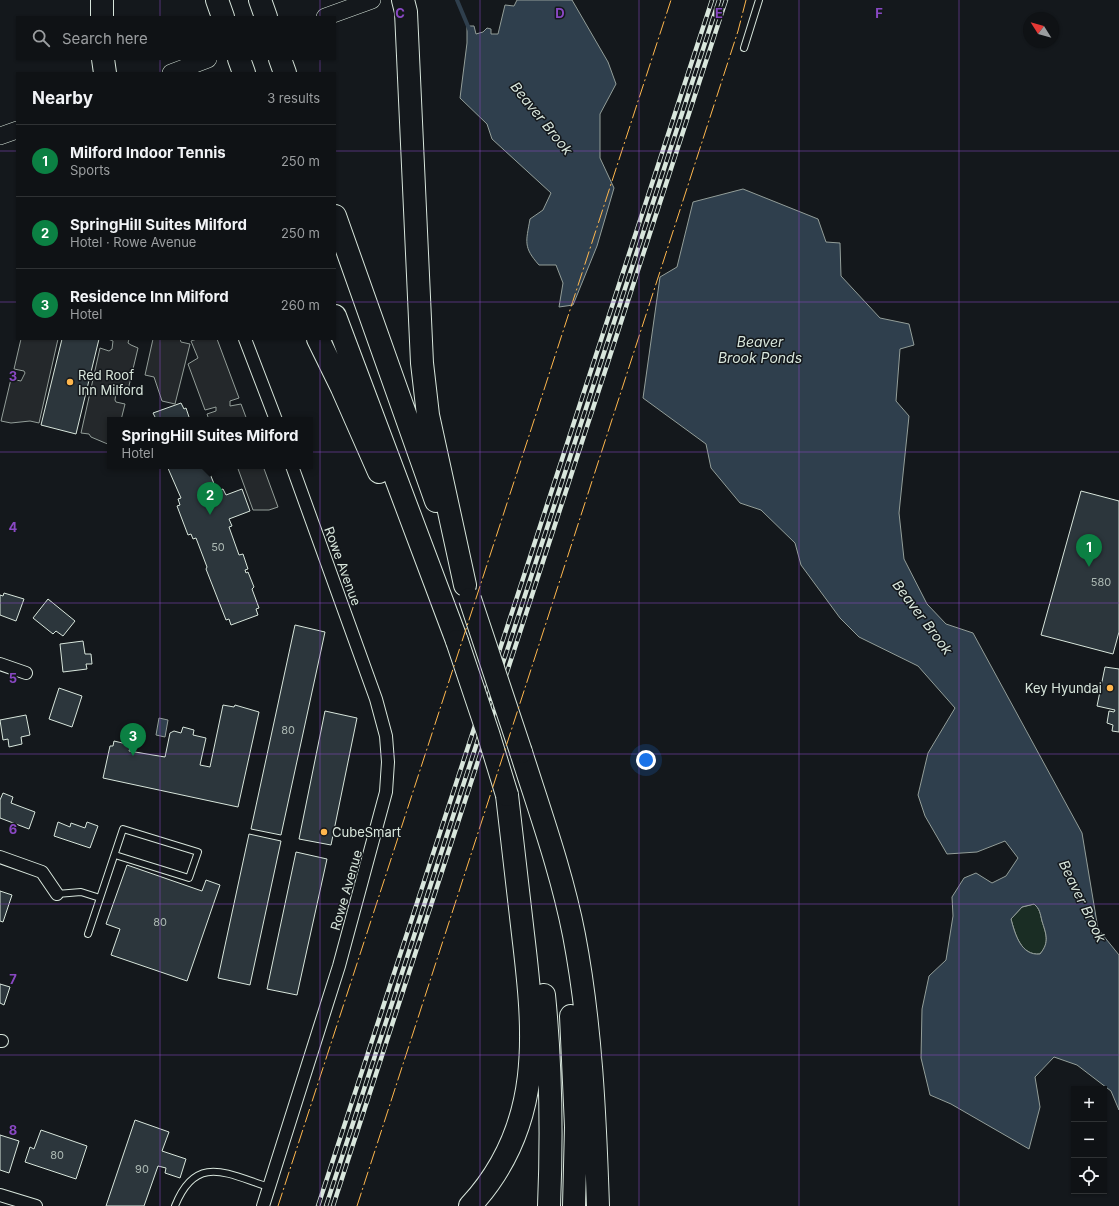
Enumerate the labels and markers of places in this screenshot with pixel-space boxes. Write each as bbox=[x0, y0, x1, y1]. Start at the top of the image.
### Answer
place label: Red Roof Inn Milford bbox=[78, 367, 143, 398]
marker: Red Roof Inn Milford bbox=[65, 377, 75, 387]
pin: 2 bbox=[197, 482, 223, 515]
pin: 1 bbox=[1076, 534, 1102, 567]
place label: Key Hyundai bbox=[1025, 680, 1102, 696]
marker: Key Hyundai bbox=[1105, 683, 1115, 693]
pin: 3 bbox=[120, 723, 146, 756]
place label: CubeSmart bbox=[332, 824, 401, 840]
marker: CubeSmart bbox=[319, 827, 329, 837]

